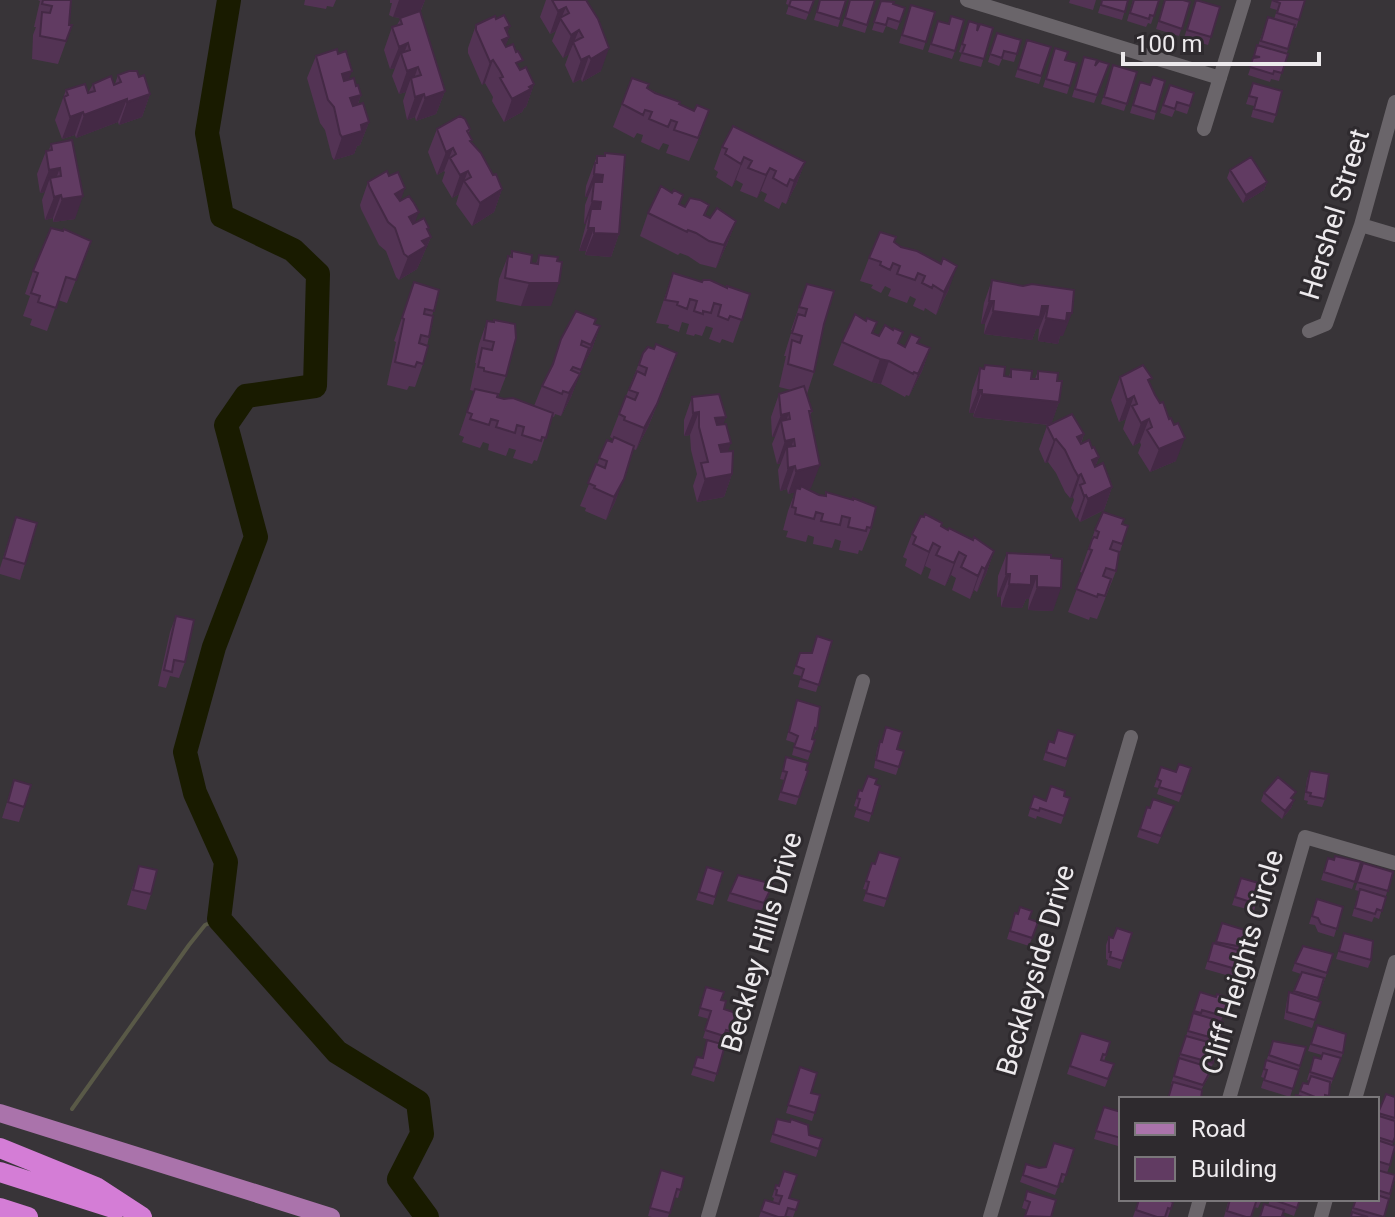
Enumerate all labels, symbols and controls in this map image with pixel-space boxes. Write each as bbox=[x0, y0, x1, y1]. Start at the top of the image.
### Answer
scale bar bbox=[1123, 16, 1319, 66]
text: 100 m bbox=[1135, 30, 1202, 58]
street label: Hershel Street bbox=[1293, 125, 1376, 303]
street label: Beckley Hills Drive bbox=[714, 828, 809, 1056]
street label: Cliff Heights Circle bbox=[1195, 846, 1290, 1078]
street label: Beckleyside Drive bbox=[990, 861, 1081, 1079]
legend bbox=[1119, 1097, 1379, 1201]
text: Road bbox=[1191, 1115, 1246, 1143]
text: Building bbox=[1191, 1155, 1277, 1183]

